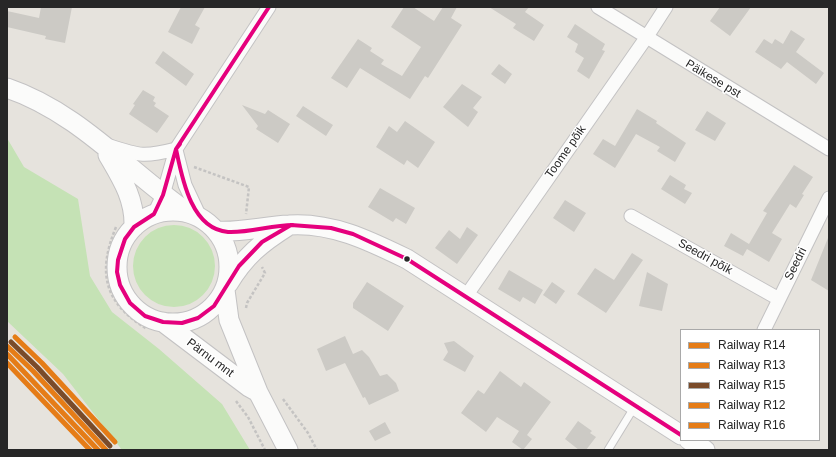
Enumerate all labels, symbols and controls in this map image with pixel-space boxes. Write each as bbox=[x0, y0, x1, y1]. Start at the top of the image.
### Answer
street label: Päikese pst bbox=[683, 57, 743, 101]
street label: Toome põik bbox=[543, 123, 589, 181]
street label: Seedri põik bbox=[675, 236, 735, 278]
street label: Seedri bbox=[782, 245, 810, 283]
unlabelled marker bbox=[402, 254, 412, 264]
legend bbox=[680, 329, 820, 441]
street label: Pärnu mnt bbox=[184, 336, 236, 380]
text: Railway R14 bbox=[718, 338, 785, 352]
text: Railway R13 bbox=[718, 358, 785, 372]
text: Railway R15 bbox=[718, 378, 785, 392]
text: Railway R12 bbox=[718, 398, 785, 412]
text: Railway R16 bbox=[718, 418, 785, 432]

